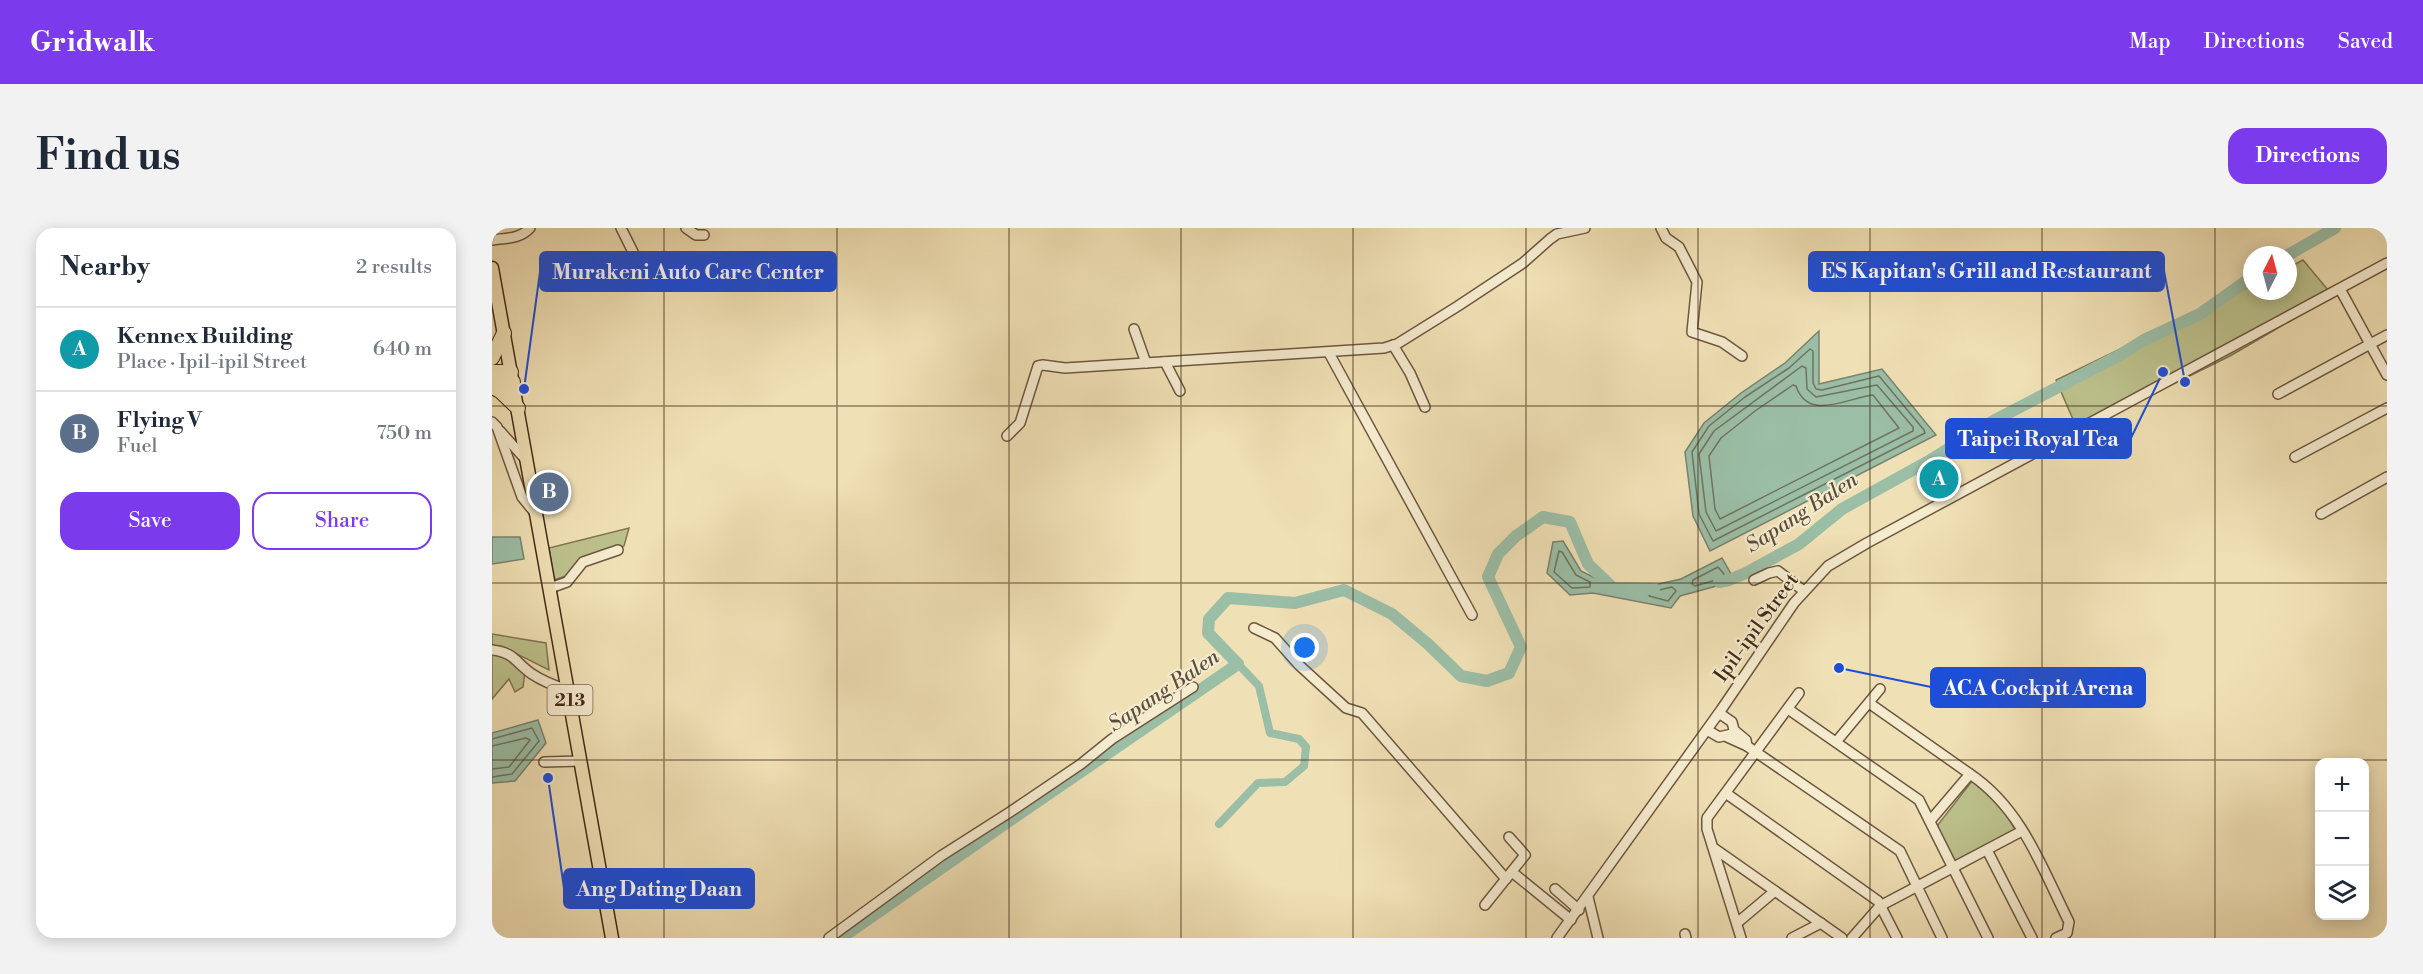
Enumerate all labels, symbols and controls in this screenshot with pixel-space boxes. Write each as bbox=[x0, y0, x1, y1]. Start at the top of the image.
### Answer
text: Gridwalk bbox=[30, 25, 154, 60]
text: Map bbox=[2129, 29, 2171, 55]
text: Directions bbox=[2204, 29, 2305, 55]
text: Saved bbox=[2338, 29, 2393, 55]
button: Directions bbox=[2228, 128, 2387, 184]
text: Find us bbox=[36, 130, 180, 183]
north arrow bbox=[2243, 246, 2297, 300]
text: Nearby bbox=[60, 251, 150, 283]
callout: Murakeni Auto Care Center bbox=[540, 252, 836, 291]
callout: ES Kapitan's Grill and Restaurant bbox=[1809, 252, 2164, 291]
text: 2 results bbox=[356, 255, 432, 280]
text: ES Kapitan's Grill and Restaurant bbox=[1821, 259, 2152, 285]
text: Murakeni Auto Care Center bbox=[552, 260, 824, 286]
text: Kennex Building bbox=[117, 323, 292, 350]
text: A bbox=[72, 337, 87, 362]
text: 640 m bbox=[373, 337, 432, 362]
text: Place · Ipil-ipil Street bbox=[117, 350, 307, 375]
text: Flying V bbox=[117, 407, 202, 434]
callout: Taipei Royal Tea bbox=[1946, 419, 2131, 458]
text: B bbox=[72, 421, 87, 446]
text: 750 m bbox=[376, 421, 432, 446]
text: Taipei Royal Tea bbox=[1957, 427, 2119, 453]
text: Fuel bbox=[117, 434, 157, 459]
pin: A bbox=[1920, 456, 1958, 502]
water label: Sapang Balen bbox=[1741, 467, 1863, 559]
pin: B bbox=[530, 470, 568, 514]
button: Save bbox=[60, 492, 240, 550]
button: Share bbox=[252, 492, 432, 550]
street label: Ipil-ipil Street bbox=[1709, 569, 1805, 687]
your location bbox=[1290, 633, 1319, 662]
water label: Sapang Balen bbox=[1103, 644, 1225, 738]
callout: ACA Cockpit Arena bbox=[1931, 668, 2145, 707]
text: ACA Cockpit Arena bbox=[1942, 676, 2134, 702]
road number: 213 bbox=[548, 685, 592, 715]
map controls bbox=[2315, 758, 2369, 920]
button: + bbox=[2315, 758, 2369, 812]
button: − bbox=[2315, 812, 2369, 866]
button: layers bbox=[2315, 866, 2369, 920]
callout: Ang Dating Daan bbox=[564, 869, 754, 908]
text: Ang Dating Daan bbox=[575, 877, 742, 903]

